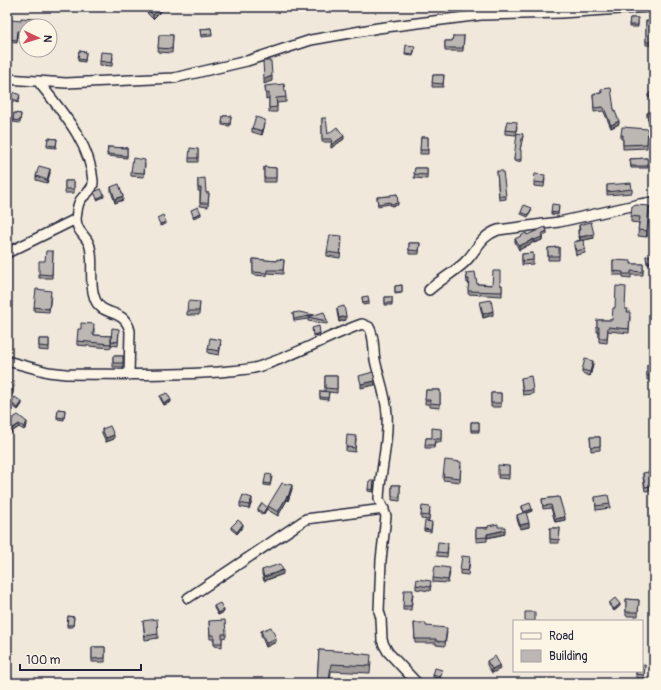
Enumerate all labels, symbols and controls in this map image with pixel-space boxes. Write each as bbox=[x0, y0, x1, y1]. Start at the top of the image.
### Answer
north arrow bbox=[18, 18, 58, 58]
text: N bbox=[41, 34, 54, 43]
legend bbox=[513, 620, 643, 672]
text: Road bbox=[549, 629, 574, 644]
scale bar bbox=[20, 646, 141, 672]
text: Building bbox=[549, 649, 588, 664]
text: 100 m bbox=[26, 653, 61, 668]

